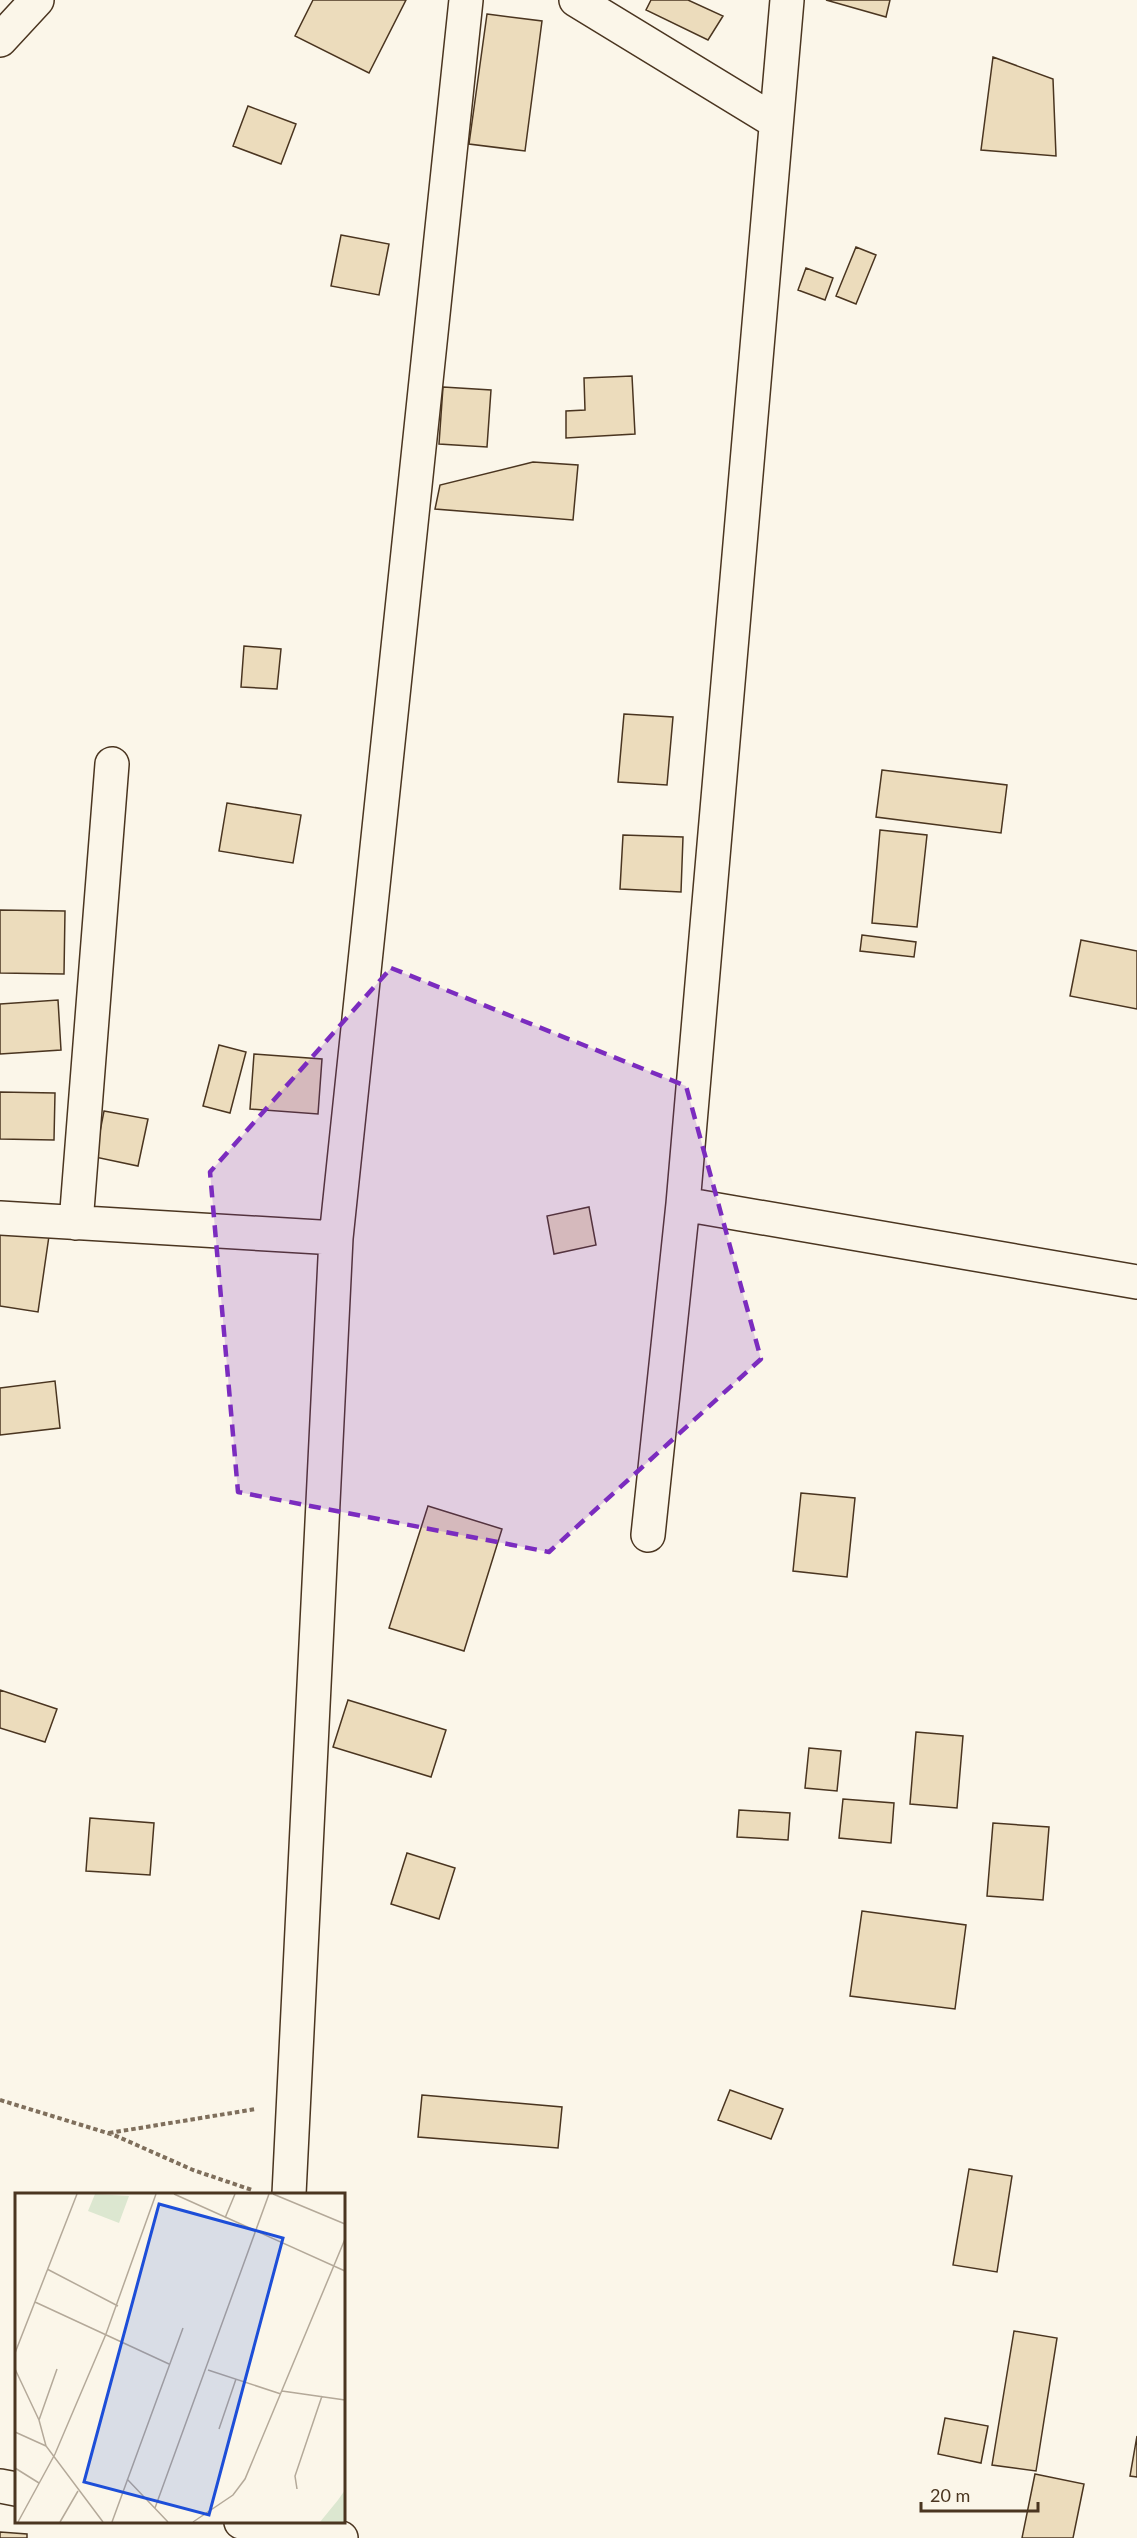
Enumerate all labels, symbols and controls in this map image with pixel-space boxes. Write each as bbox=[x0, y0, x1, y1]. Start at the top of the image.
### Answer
inset map bbox=[15, 2193, 345, 2523]
scale bar bbox=[921, 2475, 1038, 2513]
text: 20 m bbox=[930, 2484, 970, 2506]

